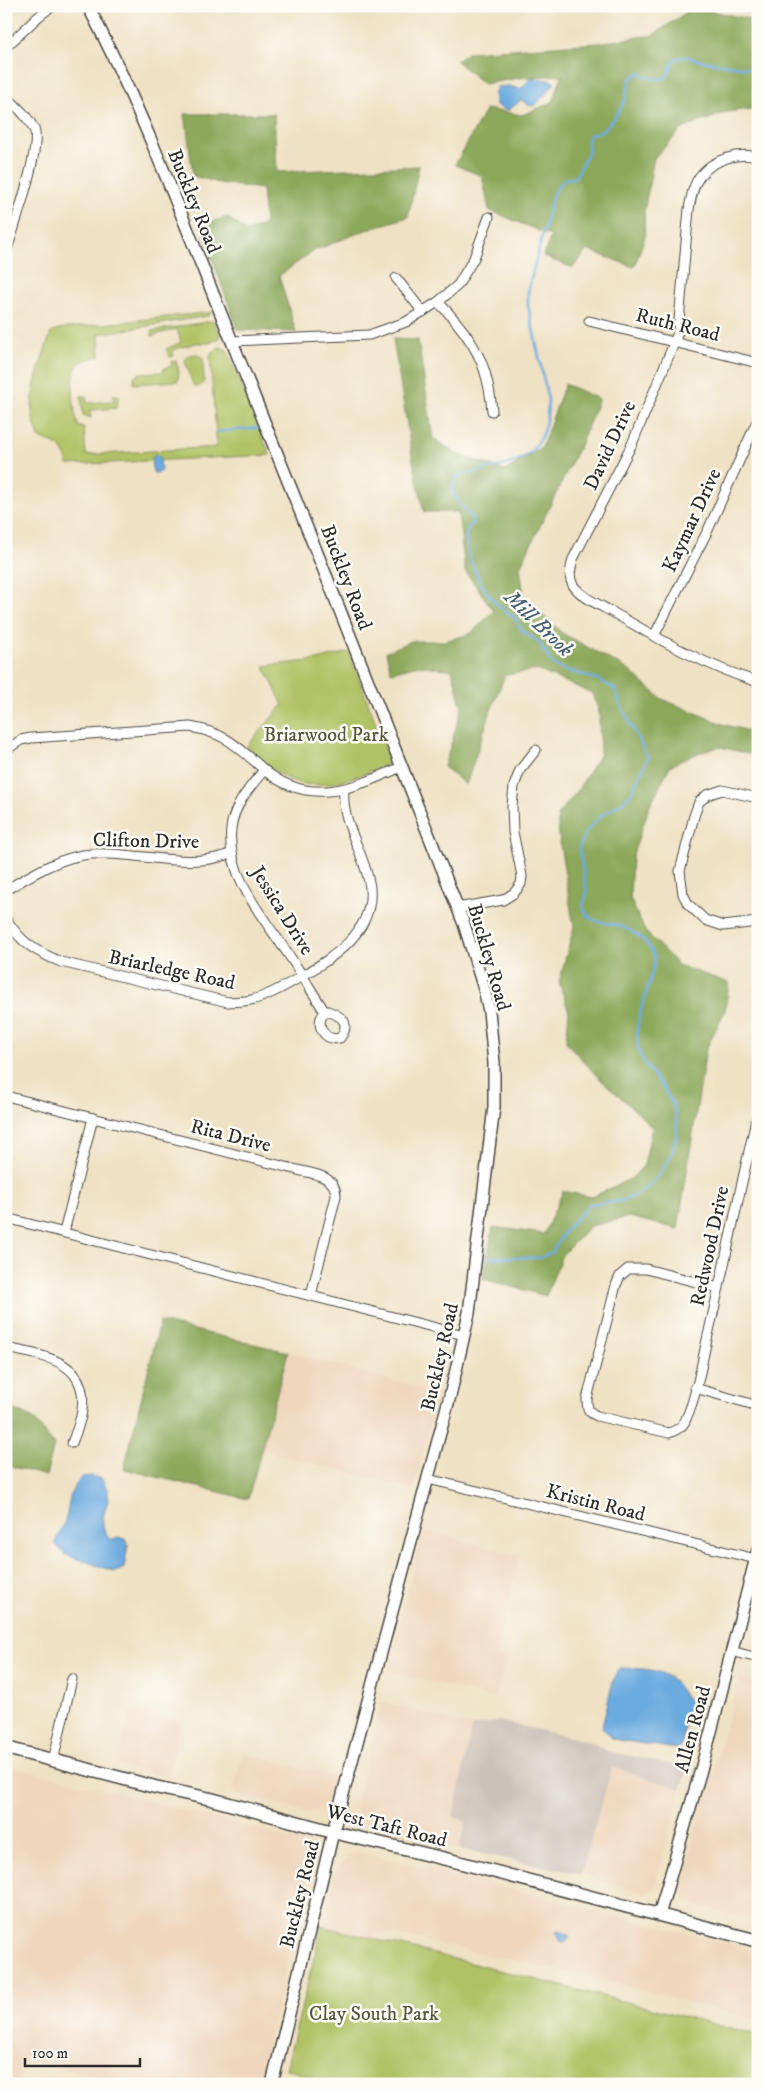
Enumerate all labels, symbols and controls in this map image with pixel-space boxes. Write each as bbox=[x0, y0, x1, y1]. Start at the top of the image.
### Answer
street label: Buckley Road bbox=[161, 146, 226, 257]
street label: Ruth Road bbox=[633, 303, 722, 348]
street label: David Drive bbox=[579, 397, 642, 494]
street label: Kaymar Drive bbox=[657, 465, 727, 577]
street label: Buckley Road bbox=[314, 522, 377, 633]
water label: Mill Brook bbox=[497, 583, 578, 663]
park label: Briarwood Park bbox=[263, 723, 389, 748]
street label: Clifton Drive bbox=[93, 828, 199, 855]
street label: Jessica Drive bbox=[243, 860, 319, 960]
street label: Buckley Road bbox=[461, 901, 516, 1014]
street label: Briarledge Road bbox=[106, 945, 237, 996]
street label: Rita Drive bbox=[188, 1114, 273, 1159]
street label: Redwood Drive bbox=[686, 1184, 735, 1309]
street label: Buckley Road bbox=[416, 1301, 465, 1414]
street label: Kristin Road bbox=[544, 1479, 648, 1528]
street label: Allen Road bbox=[670, 1683, 717, 1776]
street label: West Taft Road bbox=[323, 1799, 450, 1854]
street label: Buckley Road bbox=[275, 1838, 326, 1951]
park label: Clay South Park bbox=[309, 2002, 439, 2027]
scale bar bbox=[25, 2035, 140, 2067]
text: 100 m bbox=[32, 2044, 68, 2063]

